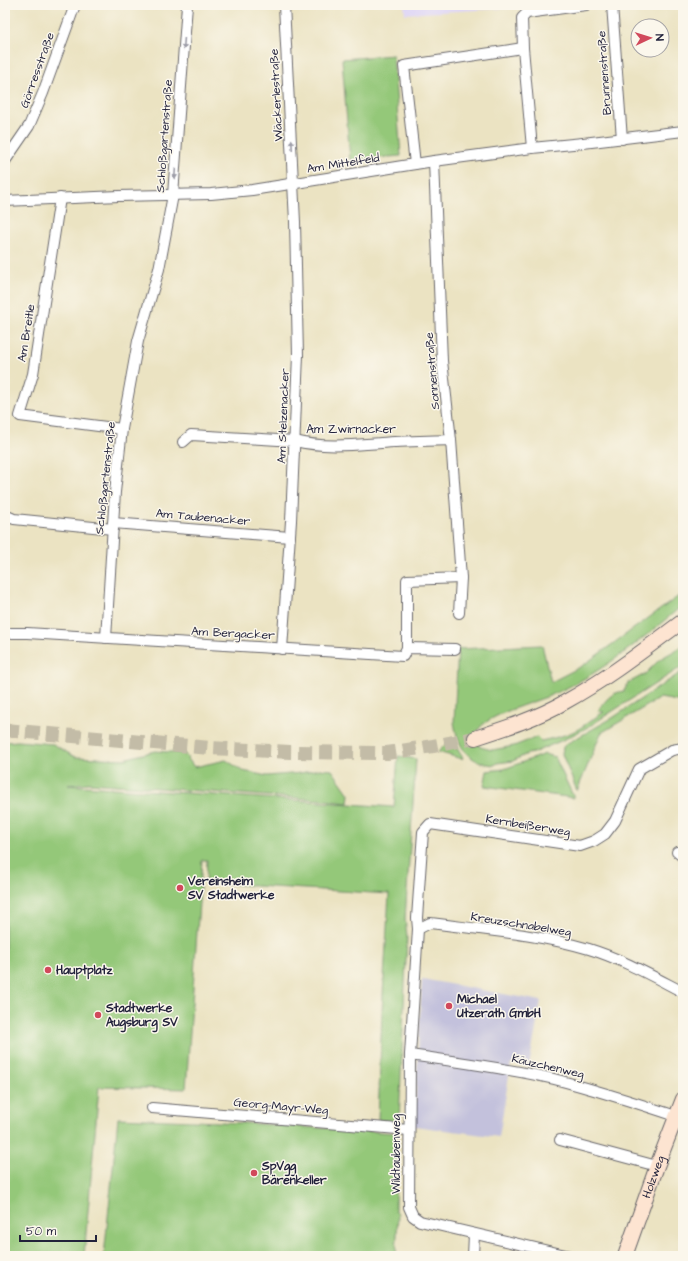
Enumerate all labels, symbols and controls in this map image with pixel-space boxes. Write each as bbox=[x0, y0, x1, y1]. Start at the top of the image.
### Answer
north arrow bbox=[630, 18, 670, 58]
street label: Görresstraße bbox=[16, 29, 59, 110]
street label: Brunnenstraße bbox=[593, 30, 616, 116]
text: N bbox=[652, 33, 667, 41]
one-way arrow bbox=[181, 38, 188, 50]
street label: Wäckerlestraße bbox=[266, 48, 287, 142]
street label: Schloßgartenstraße bbox=[152, 78, 178, 193]
one-way arrow bbox=[288, 139, 295, 151]
street label: Am Mittelfeld bbox=[306, 149, 381, 178]
one-way arrow bbox=[171, 168, 178, 180]
street label: Am Breitle bbox=[14, 302, 40, 363]
street label: Sonnenstraße bbox=[421, 331, 444, 410]
street label: Am Stelzenacker bbox=[273, 368, 294, 464]
street label: Schloßgartenstraße bbox=[91, 420, 121, 535]
street label: Am Zwirnacker bbox=[306, 421, 396, 438]
street label: Am Taubenacker bbox=[155, 505, 251, 530]
street label: Am Bergacker bbox=[191, 623, 276, 645]
street label: Kernbeißerweg bbox=[484, 810, 571, 842]
place label: Vereinsheim SV Stadtwerke bbox=[187, 873, 275, 904]
marker: Vereinsheim SV Stadtwerke bbox=[175, 883, 185, 893]
street label: Kreuzschnabelweg bbox=[469, 908, 572, 942]
place label: Hauptplatz bbox=[56, 962, 114, 980]
marker: Hauptplatz bbox=[43, 965, 53, 975]
place label: Michael Utzerath GmbH bbox=[456, 991, 542, 1022]
place label: Stadtwerke Augsburg SV bbox=[105, 1000, 178, 1033]
marker: Michael Utzerath GmbH bbox=[444, 1001, 454, 1011]
marker: Stadtwerke Augsburg SV bbox=[93, 1010, 103, 1020]
street label: Käuzchenweg bbox=[510, 1050, 586, 1084]
street label: Georg-Mayr-Weg bbox=[233, 1094, 329, 1120]
street label: Wildtaubenweg bbox=[388, 1114, 406, 1194]
street label: Holzweg bbox=[638, 1153, 670, 1201]
place label: SpVgg Bärenkeller bbox=[261, 1158, 327, 1189]
marker: SpVgg Bärenkeller bbox=[249, 1168, 259, 1178]
scale bar bbox=[20, 1217, 96, 1243]
text: 50 m bbox=[26, 1223, 57, 1240]

